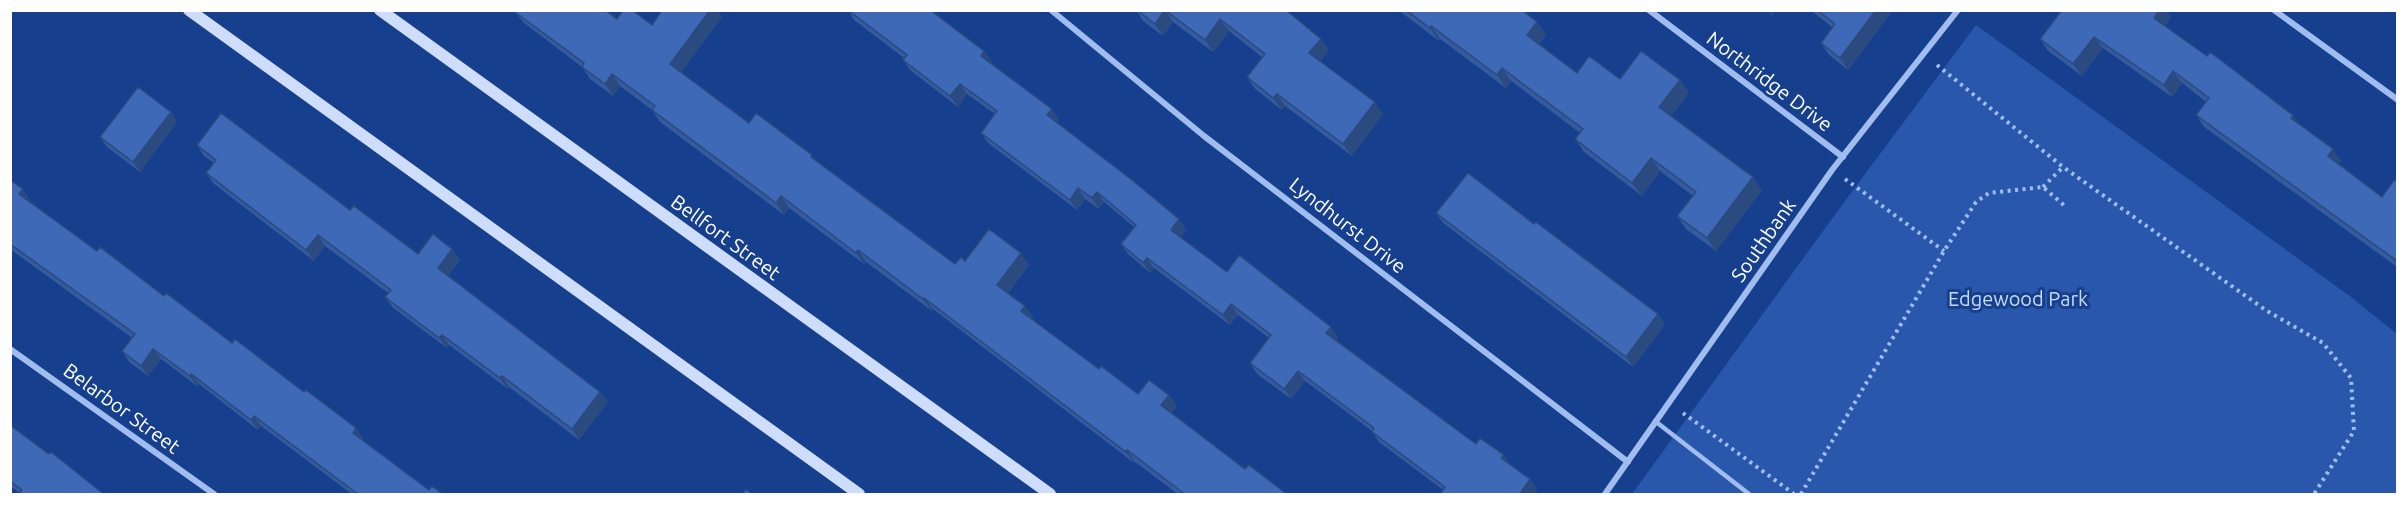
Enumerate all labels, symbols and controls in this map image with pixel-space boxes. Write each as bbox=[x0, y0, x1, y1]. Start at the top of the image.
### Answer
street label: Northridge Drive bbox=[1703, 26, 1837, 136]
street label: Lyndhurst Drive bbox=[1285, 172, 1411, 278]
street label: Bellfort Street bbox=[667, 190, 785, 284]
street label: Southbank bbox=[1726, 194, 1800, 286]
park label: Edgewood Park bbox=[1948, 287, 2088, 310]
street label: Belarbor Street bbox=[59, 358, 185, 458]

